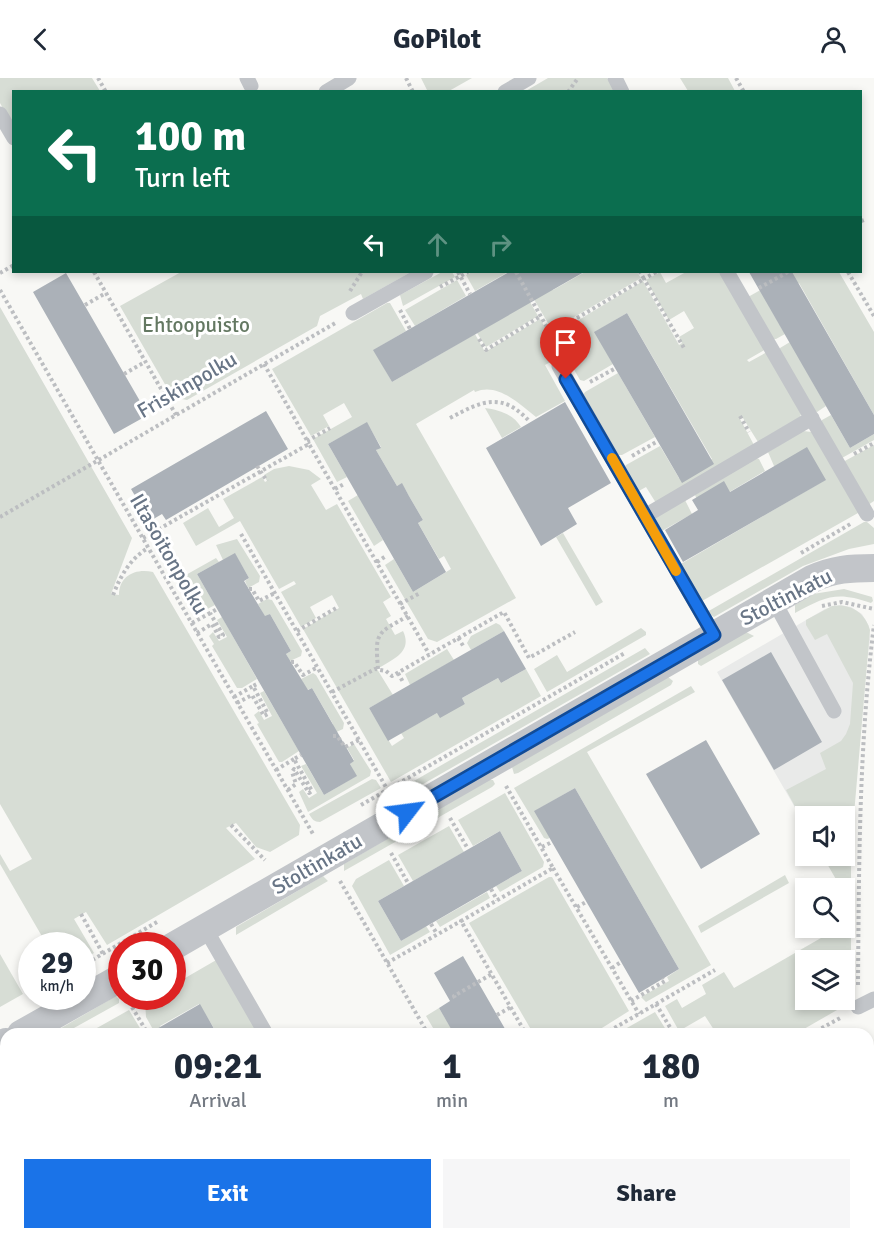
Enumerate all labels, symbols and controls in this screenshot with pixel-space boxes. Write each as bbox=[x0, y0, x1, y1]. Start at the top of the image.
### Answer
icon: back bbox=[24, 23, 57, 56]
text: GoPilot bbox=[393, 23, 481, 56]
icon: person bbox=[817, 23, 850, 56]
text: 100 m bbox=[135, 111, 246, 162]
icon: left bbox=[36, 114, 114, 192]
text: Turn left bbox=[135, 162, 230, 195]
icon: left bbox=[358, 228, 391, 261]
icon: ahead bbox=[421, 228, 454, 261]
icon: right bbox=[484, 228, 517, 261]
park label: Ehtoopuisto bbox=[142, 312, 250, 338]
pin bbox=[540, 317, 591, 379]
icon: arrive bbox=[549, 326, 582, 359]
street label: Friskinpolku bbox=[132, 346, 242, 424]
street label: Iltasoitonpolku bbox=[124, 489, 214, 619]
street label: Stoltinkatu bbox=[736, 563, 836, 631]
position arrow bbox=[375, 780, 439, 844]
map controls bbox=[795, 806, 855, 1010]
button: sound bbox=[795, 806, 855, 866]
street label: Stoltinkatu bbox=[267, 828, 367, 900]
button: search bbox=[795, 878, 855, 938]
speed limit sign: 30 bbox=[108, 932, 186, 1010]
text: 29 bbox=[41, 945, 73, 982]
button: layers bbox=[795, 950, 855, 1010]
text: km/h bbox=[40, 977, 74, 995]
text: 09:21 bbox=[174, 1044, 262, 1089]
text: 1 bbox=[442, 1044, 462, 1089]
text: 180 bbox=[642, 1044, 700, 1089]
text: Arrival bbox=[189, 1088, 247, 1113]
text: min bbox=[436, 1088, 468, 1113]
text: m bbox=[663, 1088, 679, 1113]
button: Exit bbox=[24, 1159, 431, 1228]
button: Share bbox=[443, 1159, 850, 1228]

